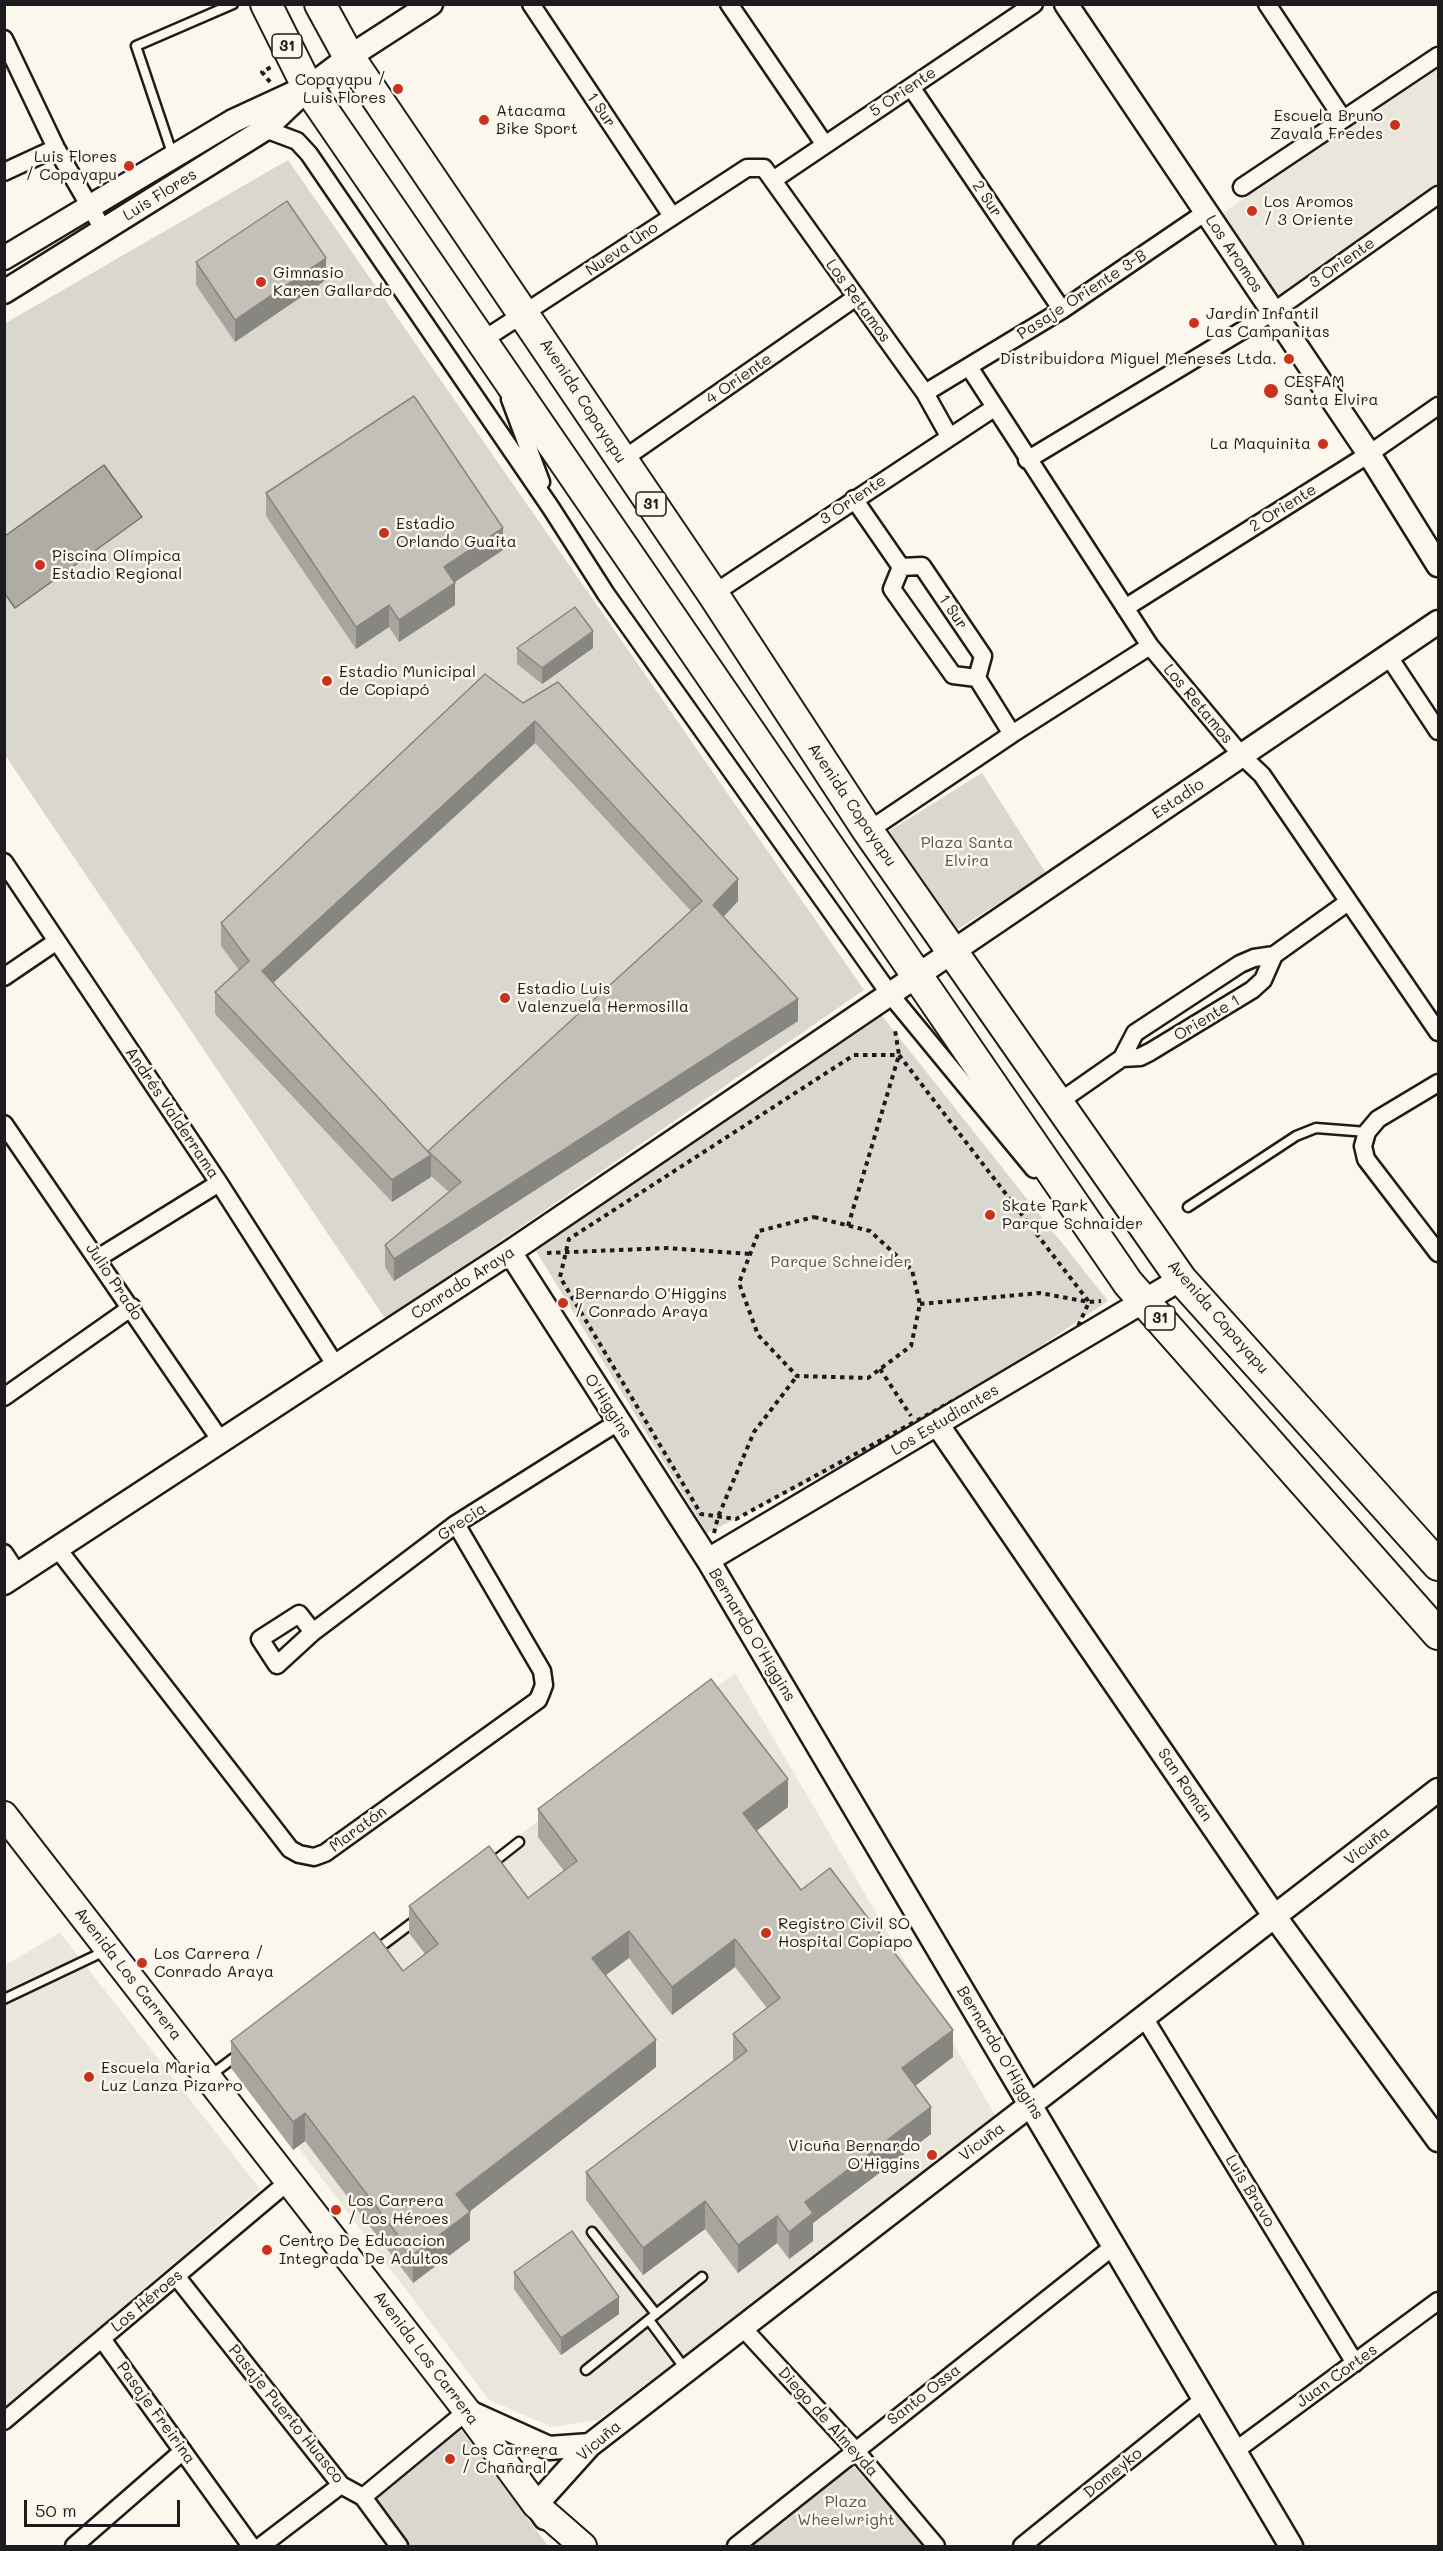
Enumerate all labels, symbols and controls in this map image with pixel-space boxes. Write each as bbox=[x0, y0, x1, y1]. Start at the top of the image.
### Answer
road number: 31 bbox=[272, 34, 302, 58]
street label: 5 Oriente bbox=[866, 63, 940, 121]
place label: Copayapu / Luis Flores bbox=[295, 70, 386, 108]
marker: Copayapu / Luis Flores bbox=[391, 82, 405, 96]
street label: 1 Sur bbox=[582, 89, 620, 131]
place label: Atacama Bike Sport bbox=[496, 101, 578, 139]
place label: Escuela Bruno Zavala Fredes bbox=[1270, 106, 1383, 144]
marker: Atacama Bike Sport bbox=[477, 113, 491, 127]
marker: Escuela Bruno Zavala Fredes bbox=[1388, 118, 1402, 132]
place label: Luis Flores / Copayapu bbox=[26, 147, 117, 185]
marker: Luis Flores / Copayapu bbox=[122, 159, 136, 173]
street label: Luis Flores bbox=[120, 165, 200, 225]
street label: 2 Sur bbox=[968, 177, 1006, 221]
place label: Los Aromos / 3 Oriente bbox=[1264, 192, 1353, 230]
marker: Los Aromos / 3 Oriente bbox=[1245, 204, 1259, 218]
street label: Los Aromos bbox=[1201, 212, 1267, 296]
street label: Nueva Uno bbox=[582, 218, 662, 280]
street label: 3 Oriente bbox=[1305, 233, 1379, 293]
street label: Pasaje Oriente 3-B bbox=[1014, 246, 1150, 344]
street label: Los Retamos bbox=[821, 256, 895, 346]
place label: Gimnasio Karen Gallardo bbox=[273, 263, 392, 301]
marker: Gimnasio Karen Gallardo bbox=[254, 275, 268, 289]
place label: Jardín Infantil Las Campanitas bbox=[1206, 304, 1330, 342]
marker: Jardín Infantil Las Campanitas bbox=[1187, 316, 1201, 330]
street label: Avenida Copayapu bbox=[536, 335, 630, 467]
street label: 4 Oriente bbox=[702, 349, 776, 409]
place label: Distribuidora Miguel Meneses Ltda. bbox=[1000, 349, 1277, 369]
marker: Distribuidora Miguel Meneses Ltda. bbox=[1282, 352, 1296, 366]
place label: CESFAM Santa Elvira bbox=[1284, 372, 1379, 410]
marker: CESFAM Santa Elvira bbox=[1262, 382, 1280, 400]
place label: La Maquinita bbox=[1210, 434, 1311, 454]
marker: La Maquinita bbox=[1316, 437, 1330, 451]
street label: 3 Oriente bbox=[816, 471, 890, 529]
street label: 2 Oriente bbox=[1246, 480, 1320, 536]
road number: 31 bbox=[636, 492, 666, 516]
place label: Estadio Orlando Guaita bbox=[396, 514, 517, 552]
marker: Estadio Orlando Guaita bbox=[377, 526, 391, 540]
place label: Piscina Olímpica Estadio Regional bbox=[52, 546, 182, 584]
marker: Piscina Olímpica Estadio Regional bbox=[33, 558, 47, 572]
street label: 1 Sur bbox=[934, 591, 972, 633]
street label: Los Retamos bbox=[1159, 660, 1237, 748]
place label: Estadio Municipal de Copiapó bbox=[339, 662, 476, 700]
marker: Estadio Municipal de Copiapó bbox=[320, 674, 334, 688]
street label: Avenida Copayapu bbox=[804, 740, 900, 870]
street label: Estadio bbox=[1148, 775, 1208, 823]
park label: Plaza Santa Elvira bbox=[921, 833, 1013, 871]
place label: Estadio Luis Valenzuela Hermosilla bbox=[517, 979, 689, 1017]
marker: Estadio Luis Valenzuela Hermosilla bbox=[498, 991, 512, 1005]
street label: Oriente 1 bbox=[1171, 991, 1243, 1045]
street label: Andrés Valderrama bbox=[121, 1044, 223, 1182]
place label: Skate Park Parque Schnaider bbox=[1002, 1196, 1143, 1234]
marker: Skate Park Parque Schnaider bbox=[983, 1208, 997, 1222]
street label: Julio Prado bbox=[81, 1240, 147, 1324]
street label: Conrado Araya bbox=[407, 1242, 519, 1324]
park label: Parque Schneider bbox=[771, 1252, 911, 1272]
street label: Avenida Copayapu bbox=[1163, 1256, 1273, 1378]
place label: Bernardo O'Higgins / Conrado Araya bbox=[575, 1284, 727, 1322]
marker: Bernardo O'Higgins / Conrado Araya bbox=[556, 1296, 570, 1310]
road number: 31 bbox=[1145, 1306, 1175, 1330]
street label: O'Higgins bbox=[580, 1370, 636, 1442]
street label: Los Estudiantes bbox=[888, 1380, 1002, 1460]
street label: Grecia bbox=[434, 1499, 490, 1545]
street label: Bernardo O'Higgins bbox=[705, 1565, 799, 1705]
street label: San Román bbox=[1153, 1745, 1217, 1825]
street label: Maratón bbox=[326, 1802, 390, 1856]
street label: Vicuña bbox=[1341, 1822, 1393, 1870]
street label: Avenida Los Carrera bbox=[70, 1904, 186, 2044]
place label: Registro Civil SO Hospital Copiapo bbox=[778, 1914, 913, 1952]
marker: Registro Civil SO Hospital Copiapo bbox=[759, 1926, 773, 1940]
place label: Los Carrera / Conrado Araya bbox=[154, 1944, 274, 1982]
marker: Los Carrera / Conrado Araya bbox=[135, 1956, 149, 1970]
street label: Bernardo O'Higgins bbox=[953, 1983, 1047, 2123]
place label: Escuela Maria Luz Lanza Pizarro bbox=[101, 2058, 243, 2096]
marker: Escuela Maria Luz Lanza Pizarro bbox=[82, 2070, 96, 2084]
street label: Vicuña bbox=[955, 2119, 1009, 2165]
place label: Vicuña Bernardo O'Higgins bbox=[788, 2136, 920, 2174]
marker: Vicuña Bernardo O'Higgins bbox=[925, 2148, 939, 2162]
street label: Luis Bravo bbox=[1221, 2151, 1279, 2231]
place label: Los Carrera / Los Héroes bbox=[348, 2191, 449, 2229]
marker: Los Carrera / Los Héroes bbox=[329, 2203, 343, 2217]
place label: Centro De Educacion Integrada De Adultos bbox=[279, 2231, 449, 2269]
marker: Centro De Educacion Integrada De Adultos bbox=[260, 2243, 274, 2257]
street label: Los Héroes bbox=[107, 2266, 187, 2336]
street label: Avenida Los Carrera bbox=[369, 2287, 483, 2429]
street label: Juan Cortes bbox=[1293, 2340, 1381, 2412]
street label: Pasaje Puerto Huasco bbox=[224, 2341, 348, 2487]
street label: Pasaje Freirina bbox=[113, 2358, 199, 2468]
street label: Santo Ossa bbox=[884, 2360, 964, 2430]
street label: Diego de Almeyda bbox=[774, 2363, 882, 2481]
street label: Vicuña bbox=[573, 2417, 625, 2465]
place label: Los Carrera / Chañaral bbox=[462, 2440, 558, 2478]
street label: Domeyko bbox=[1080, 2444, 1146, 2502]
marker: Los Carrera / Chañaral bbox=[443, 2452, 457, 2466]
scale bar bbox=[27, 2488, 183, 2526]
park label: Plaza Wheelwright bbox=[797, 2492, 895, 2530]
text: 50 m bbox=[35, 2498, 77, 2522]

